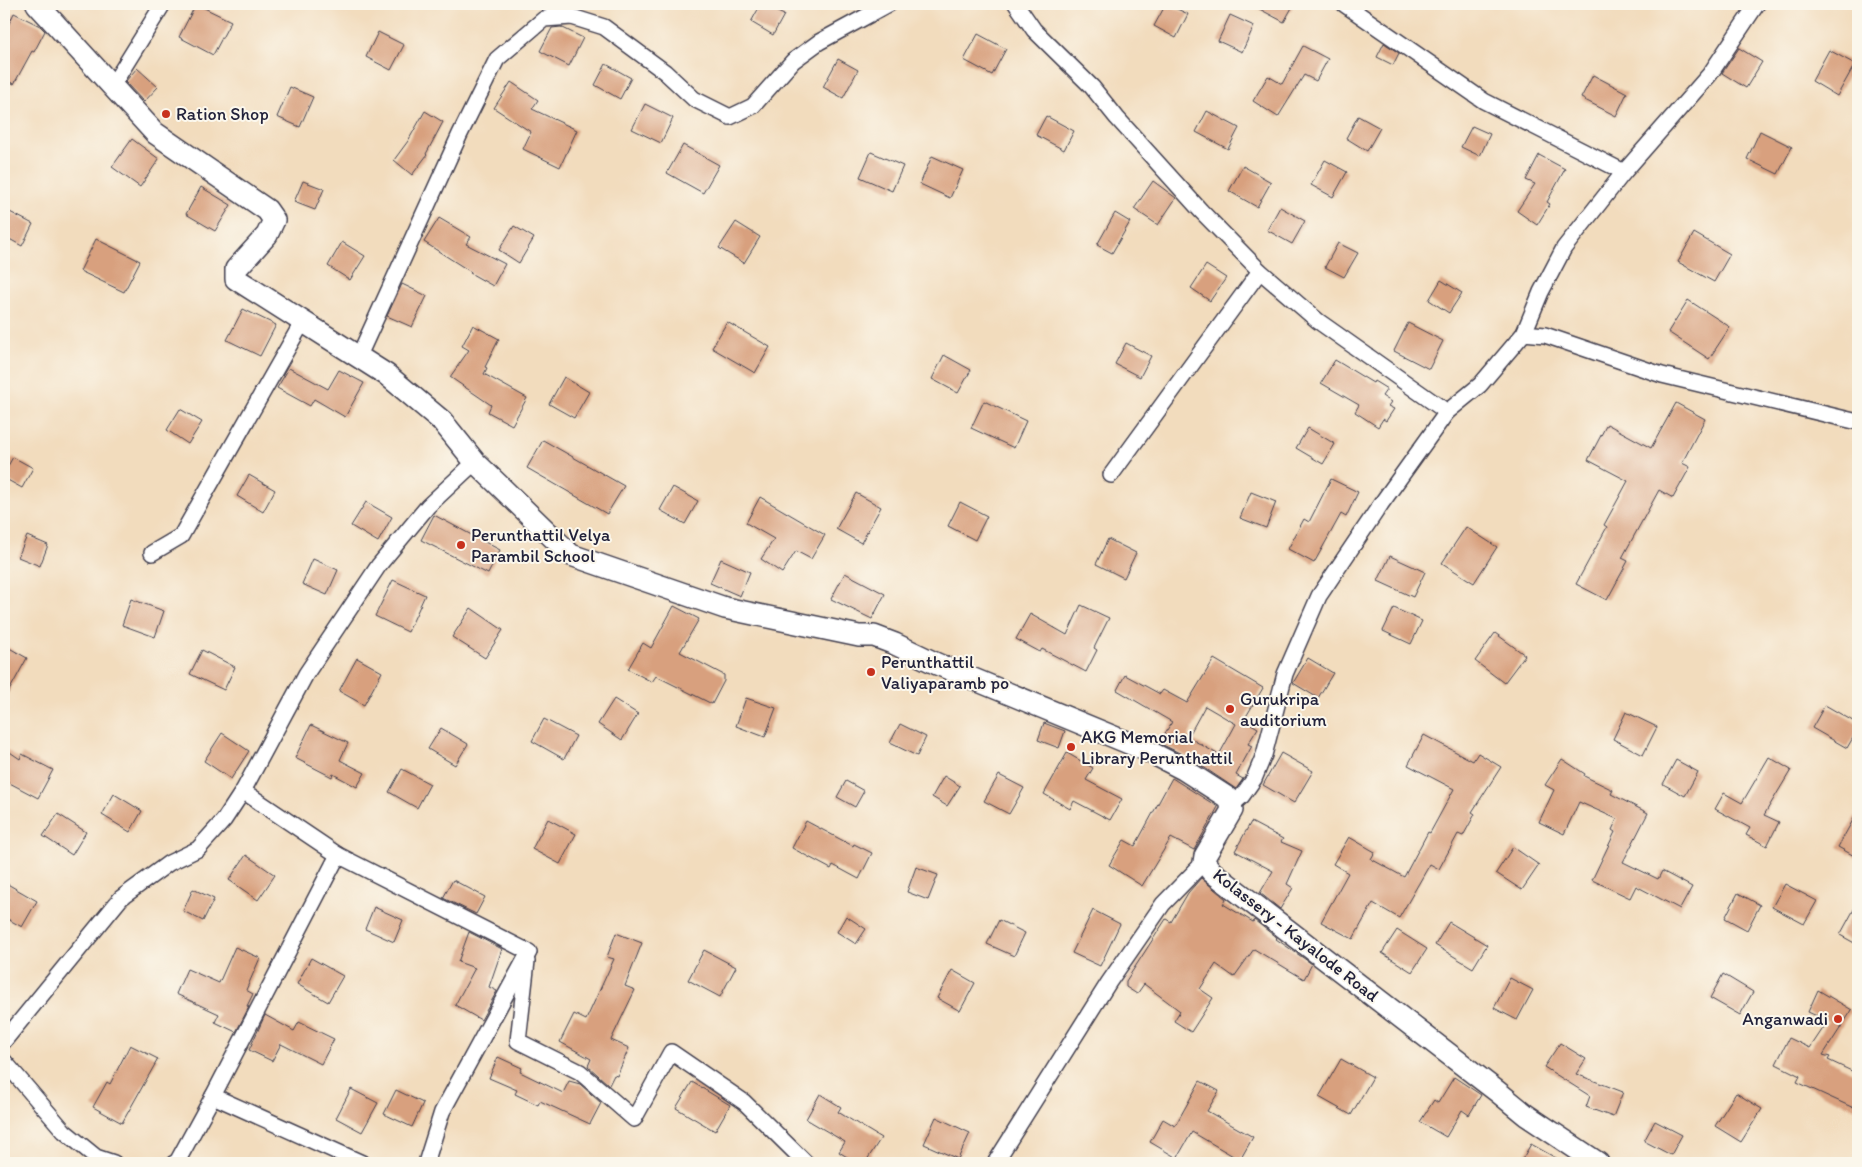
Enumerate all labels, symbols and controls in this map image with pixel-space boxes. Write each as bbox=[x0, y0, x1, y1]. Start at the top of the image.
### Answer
place label: Ration Shop bbox=[176, 103, 269, 125]
marker: Ration Shop bbox=[160, 108, 172, 120]
place label: Perunthattil Velya Parambil School bbox=[471, 524, 611, 567]
marker: Perunthattil Velya Parambil School bbox=[455, 539, 467, 551]
place label: Perunthattil Valiyaparamb po bbox=[881, 651, 1009, 694]
marker: Perunthattil Valiyaparamb po bbox=[865, 666, 877, 678]
place label: Gurukripa auditorium bbox=[1240, 688, 1327, 731]
marker: Gurukripa auditorium bbox=[1224, 703, 1236, 715]
place label: AKG Memorial Library Perunthattil bbox=[1081, 726, 1233, 769]
marker: AKG Memorial Library Perunthattil bbox=[1065, 741, 1077, 753]
street label: Kolassery - Kayalode Road bbox=[1209, 863, 1383, 1007]
place label: Anganwadi bbox=[1742, 1008, 1828, 1030]
marker: Anganwadi bbox=[1832, 1013, 1844, 1025]

